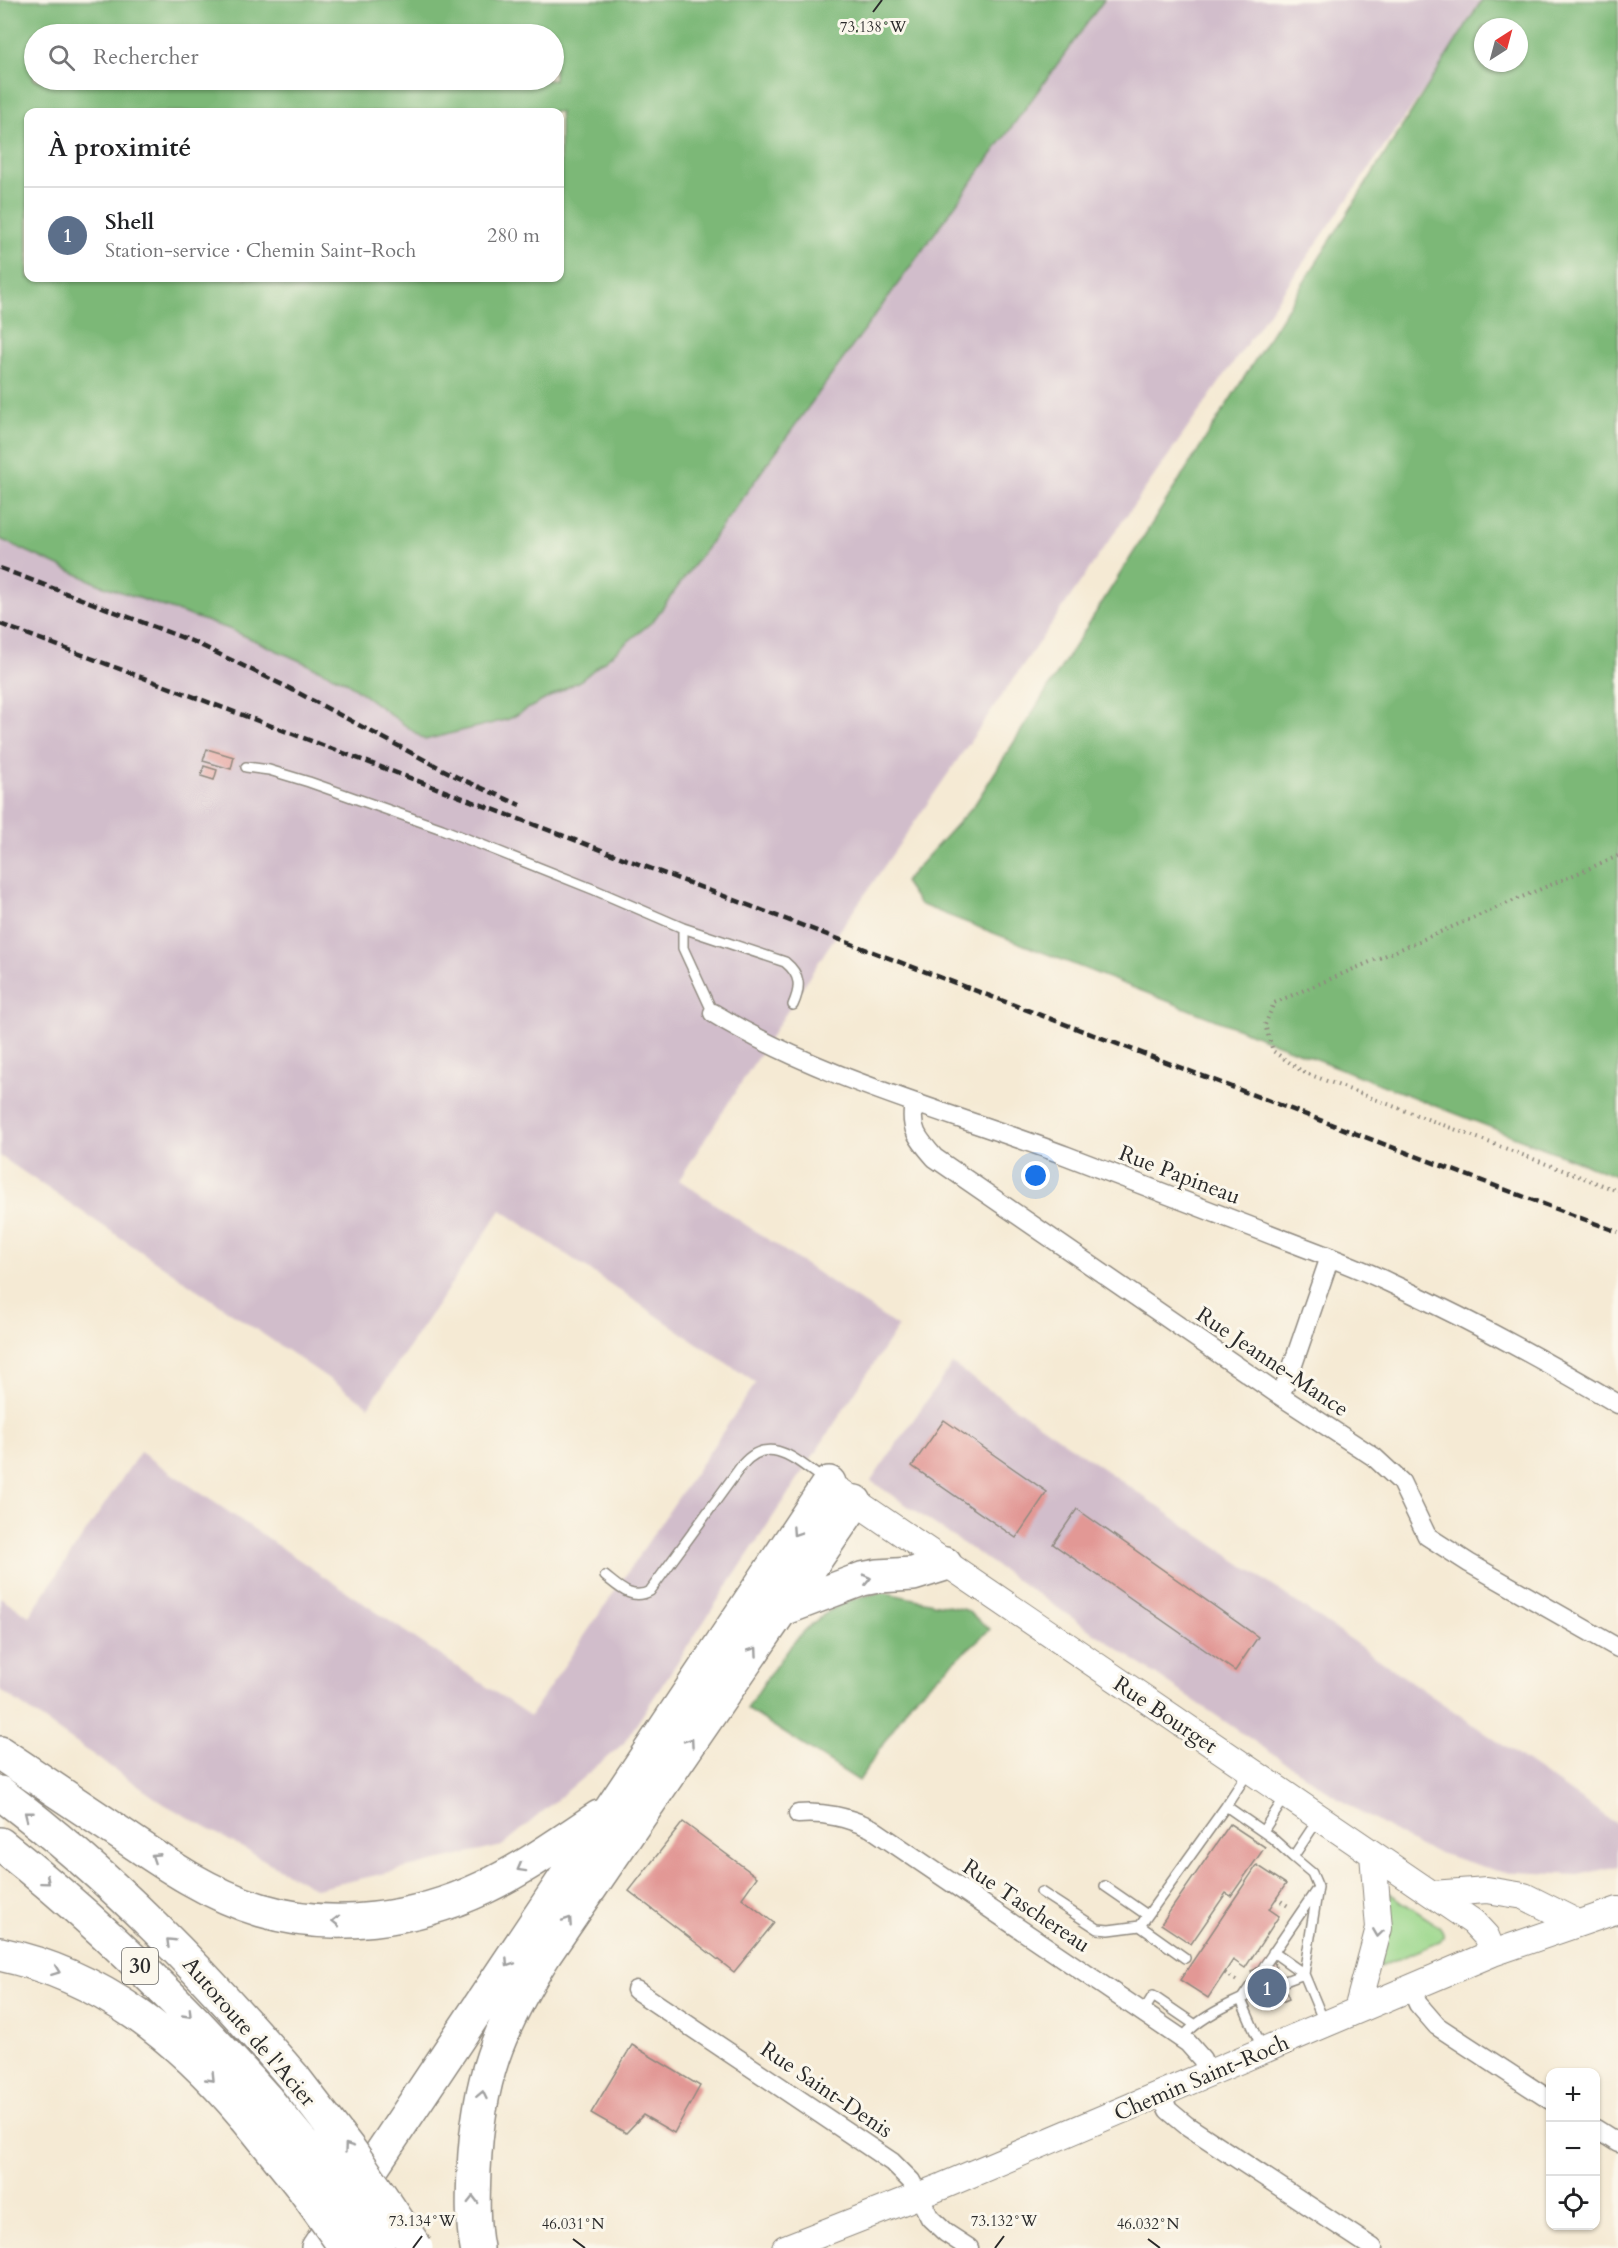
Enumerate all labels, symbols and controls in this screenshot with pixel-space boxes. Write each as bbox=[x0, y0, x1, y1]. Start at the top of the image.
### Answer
text: 73.138°W bbox=[840, 17, 907, 37]
north arrow bbox=[1474, 18, 1528, 72]
search box bbox=[24, 24, 564, 90]
icon: search bbox=[45, 41, 78, 74]
text: Rechercher bbox=[93, 42, 198, 72]
text: À proximité bbox=[48, 130, 191, 165]
text: Shell bbox=[105, 207, 154, 237]
text: 1 bbox=[62, 222, 73, 249]
text: 280 m bbox=[487, 222, 540, 249]
text: Station-service · Chemin Saint-Roch bbox=[105, 237, 416, 264]
street label: Rue Papineau bbox=[1115, 1138, 1245, 1212]
your location bbox=[1021, 1161, 1050, 1190]
street label: Rue Jeanne-Mance bbox=[1190, 1300, 1354, 1424]
one-way arrow bbox=[792, 1525, 803, 1536]
one-way arrow bbox=[861, 1573, 871, 1586]
one-way arrow bbox=[747, 1646, 758, 1657]
street label: Rue Bourget bbox=[1108, 1669, 1223, 1761]
one-way arrow bbox=[683, 1738, 694, 1749]
one-way arrow bbox=[24, 1811, 35, 1822]
street label: Rue Taschereau bbox=[957, 1852, 1096, 1960]
one-way arrow bbox=[151, 1853, 162, 1864]
one-way arrow bbox=[517, 1861, 527, 1872]
one-way arrow bbox=[39, 1873, 50, 1884]
one-way arrow bbox=[332, 1915, 341, 1927]
one-way arrow bbox=[561, 1917, 572, 1928]
one-way arrow bbox=[1372, 1929, 1384, 1938]
one-way arrow bbox=[167, 1938, 178, 1949]
road number: 30 bbox=[122, 1948, 158, 1984]
street label: Autoroute de l'Acier bbox=[176, 1950, 323, 2114]
one-way arrow bbox=[505, 1956, 516, 1967]
one-way arrow bbox=[50, 1964, 61, 1976]
pin: 1 bbox=[1248, 1966, 1286, 2010]
one-way arrow bbox=[180, 2007, 191, 2018]
street label: Chemin Saint-Roch bbox=[1109, 2028, 1293, 2128]
street label: Rue Saint-Denis bbox=[755, 2035, 898, 2145]
map controls bbox=[1546, 2068, 1600, 2230]
button: + bbox=[1546, 2068, 1600, 2122]
one-way arrow bbox=[204, 2071, 215, 2082]
one-way arrow bbox=[475, 2090, 488, 2100]
button: − bbox=[1546, 2122, 1600, 2176]
one-way arrow bbox=[344, 2143, 355, 2154]
button: locate bbox=[1546, 2176, 1600, 2230]
one-way arrow bbox=[467, 2196, 480, 2205]
text: 73.134°W bbox=[389, 2211, 456, 2231]
text: 73.132°W bbox=[971, 2211, 1038, 2231]
text: 46.031°N bbox=[542, 2214, 605, 2234]
text: 46.032°N bbox=[1117, 2214, 1180, 2234]

